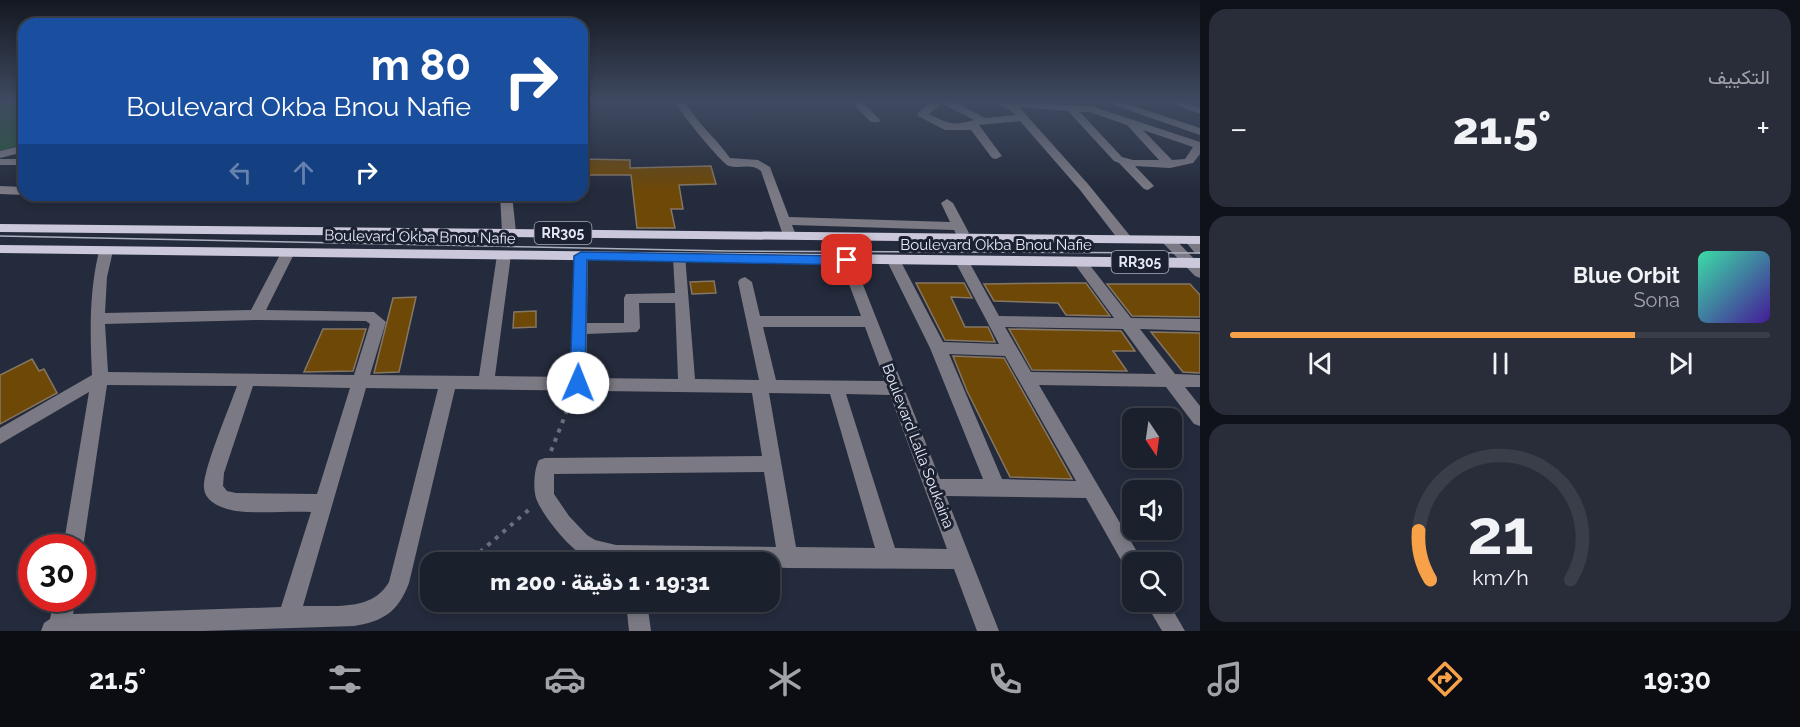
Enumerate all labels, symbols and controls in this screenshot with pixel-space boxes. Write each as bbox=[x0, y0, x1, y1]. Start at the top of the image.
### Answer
text: 80 m bbox=[371, 41, 471, 90]
icon: right bbox=[492, 42, 570, 120]
text: التكييف bbox=[1708, 65, 1770, 89]
text: Boulevard Okba Bnou Nafie bbox=[126, 91, 471, 122]
text: 21.5° bbox=[1453, 102, 1551, 155]
text: − bbox=[1230, 109, 1248, 148]
text: + bbox=[1756, 109, 1770, 148]
icon: left bbox=[224, 156, 257, 189]
icon: ahead bbox=[287, 156, 320, 189]
icon: right bbox=[350, 156, 383, 189]
road number: RR305 bbox=[534, 222, 592, 244]
street label: Boulevard Okba Bnou Nafie bbox=[324, 226, 516, 248]
pin bbox=[821, 234, 872, 285]
street label: Boulevard Okba Bnou Nafie bbox=[900, 236, 1092, 254]
icon: arrive bbox=[830, 243, 863, 276]
road number: RR305 bbox=[1112, 251, 1168, 273]
text: Blue Orbit bbox=[1573, 262, 1680, 288]
text: Sona bbox=[1633, 288, 1680, 312]
icon: previous bbox=[1304, 347, 1337, 380]
icon: pause bbox=[1484, 347, 1517, 380]
icon: next bbox=[1664, 347, 1697, 380]
position arrow bbox=[546, 351, 610, 415]
street label: Boulevard Lalla Soukaina bbox=[878, 361, 958, 531]
north arrow bbox=[1122, 408, 1182, 468]
map controls bbox=[1122, 408, 1182, 612]
button: sound bbox=[1122, 480, 1182, 540]
text: 21 bbox=[1467, 495, 1533, 569]
speed limit sign: 30 bbox=[18, 534, 96, 612]
button: search bbox=[1122, 552, 1182, 612]
text: km/h bbox=[1472, 565, 1528, 590]
text: 19:31 · 1 دقيقة · 200 m bbox=[490, 569, 710, 595]
icon: filters bbox=[324, 658, 366, 700]
icon: car bbox=[544, 658, 586, 700]
icon: climate bbox=[764, 658, 806, 700]
icon: phone bbox=[984, 658, 1026, 700]
icon: music bbox=[1204, 658, 1246, 700]
icon: directions bbox=[1424, 658, 1466, 700]
text: 21.5° bbox=[89, 664, 146, 695]
text: 19:30 bbox=[1644, 664, 1711, 695]

